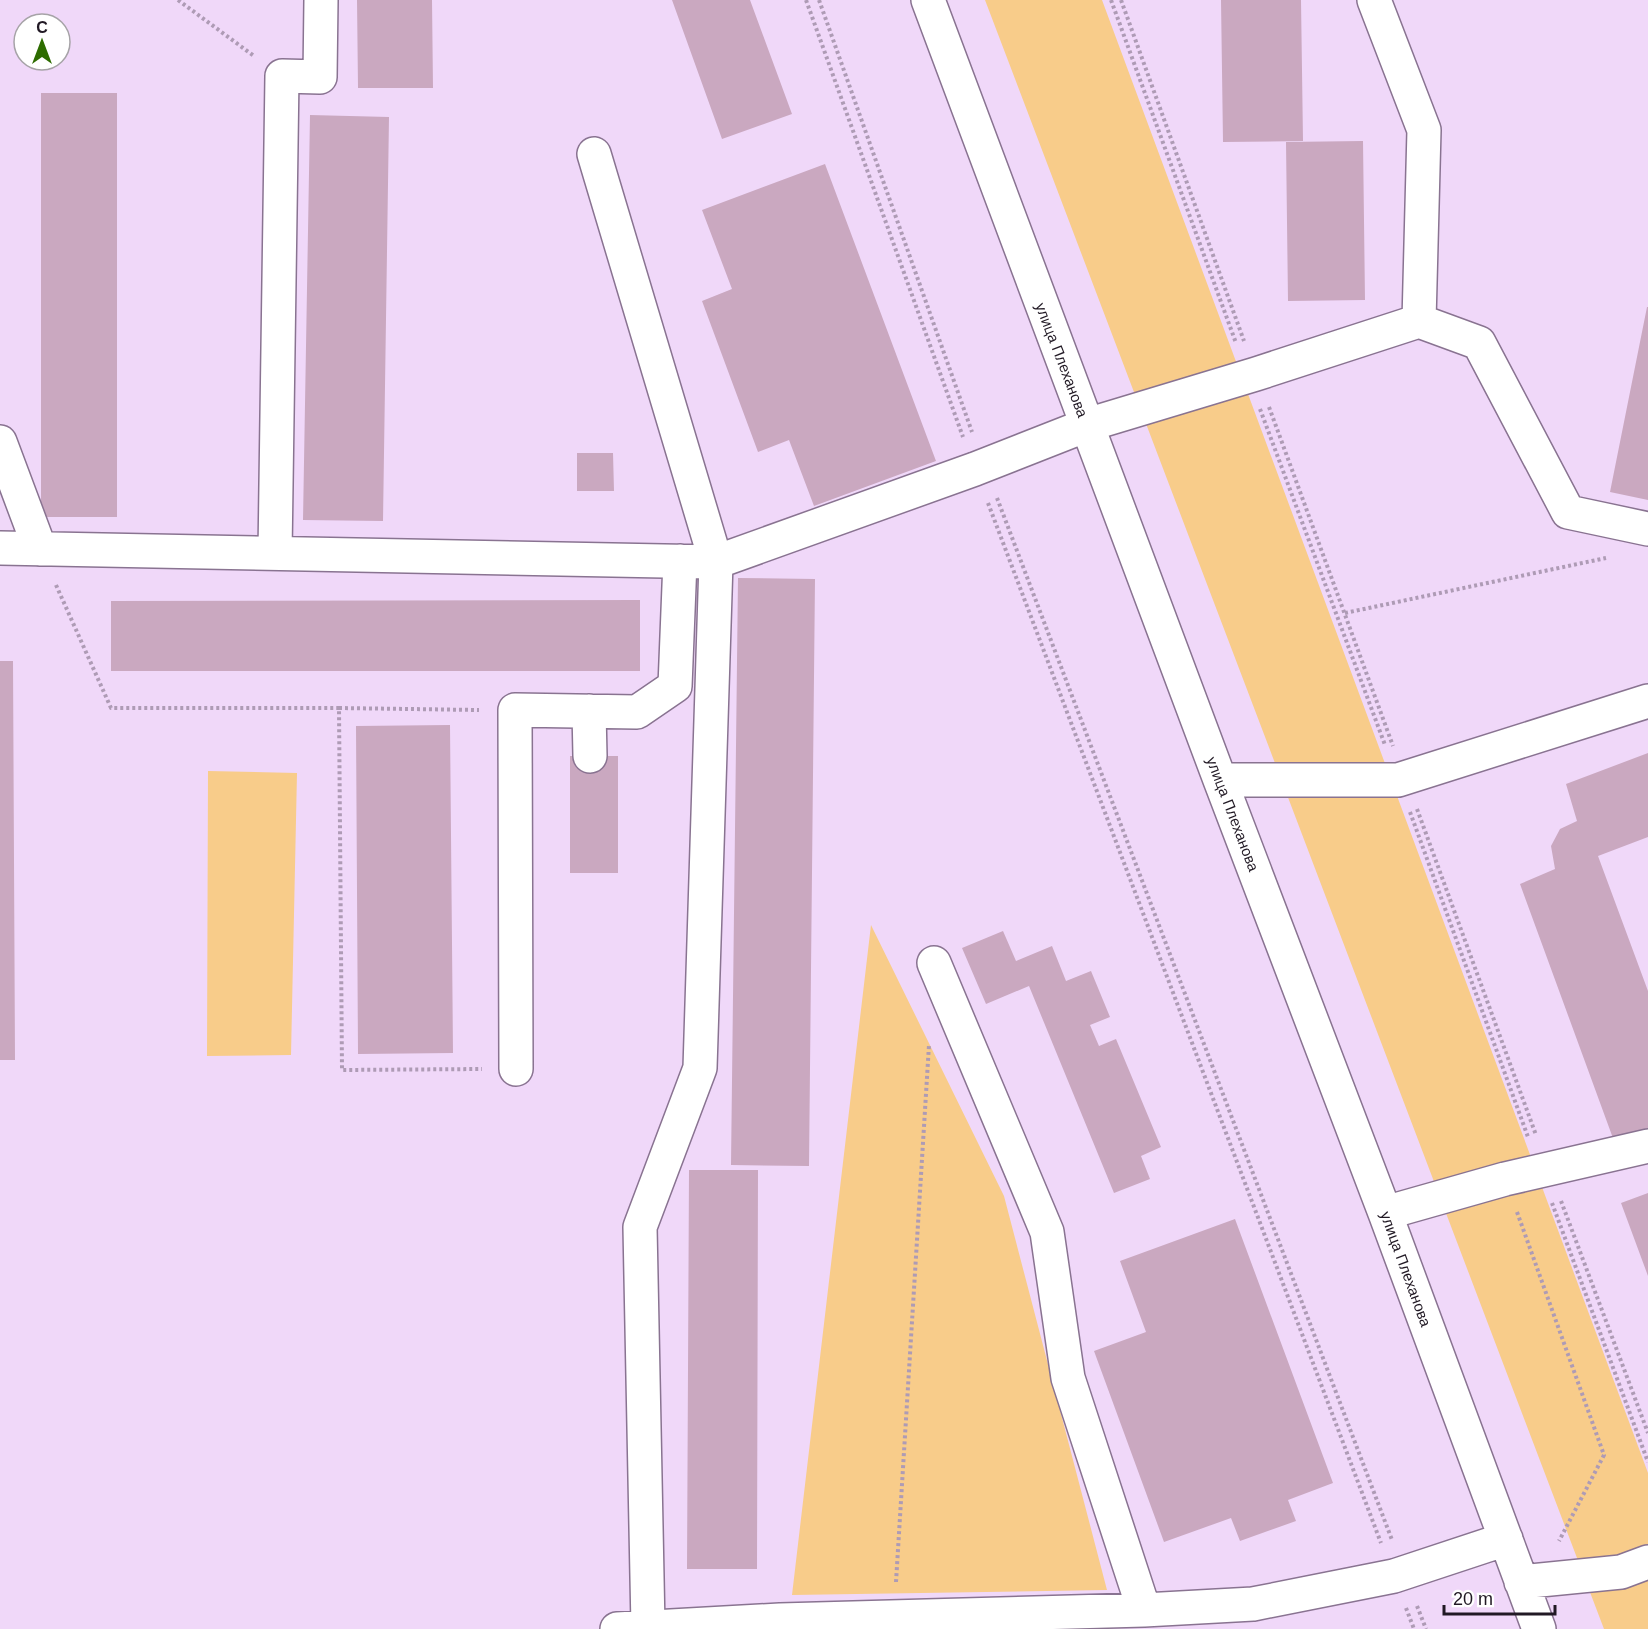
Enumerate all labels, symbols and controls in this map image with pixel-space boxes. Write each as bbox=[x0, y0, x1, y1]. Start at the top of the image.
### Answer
north arrow bbox=[12, 12, 72, 72]
text: С bbox=[36, 19, 48, 36]
street label: улица Плеханова bbox=[1032, 300, 1092, 420]
street label: улица Плеханова bbox=[1203, 754, 1263, 874]
street label: улица Плеханова bbox=[1377, 1209, 1435, 1330]
scale bar bbox=[1444, 1578, 1555, 1616]
text: 20 m bbox=[1453, 1589, 1493, 1609]

